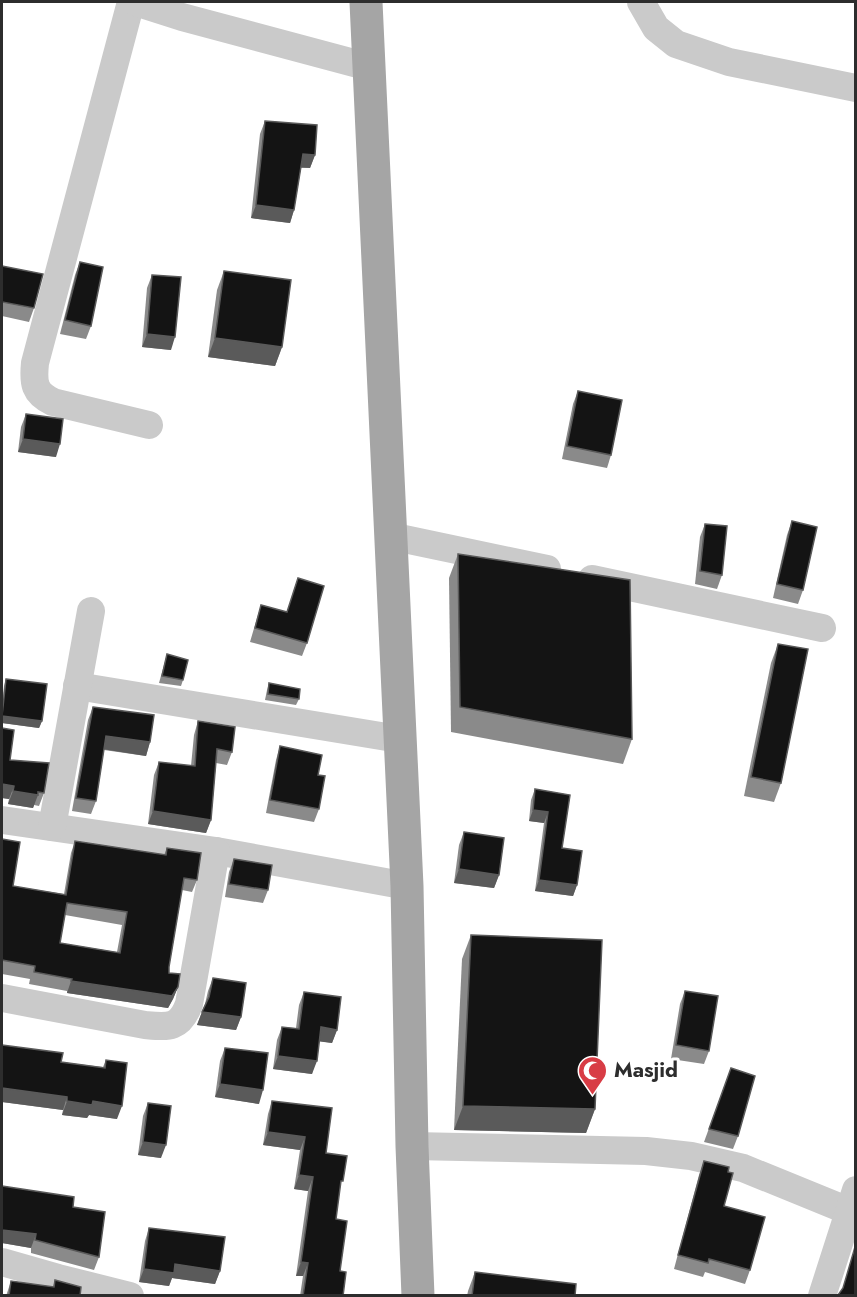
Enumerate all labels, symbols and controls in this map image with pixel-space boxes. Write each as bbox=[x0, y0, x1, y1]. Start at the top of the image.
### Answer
mosque icon: Masjid bbox=[577, 1054, 609, 1096]
place label: Masjid bbox=[614, 1055, 678, 1085]

